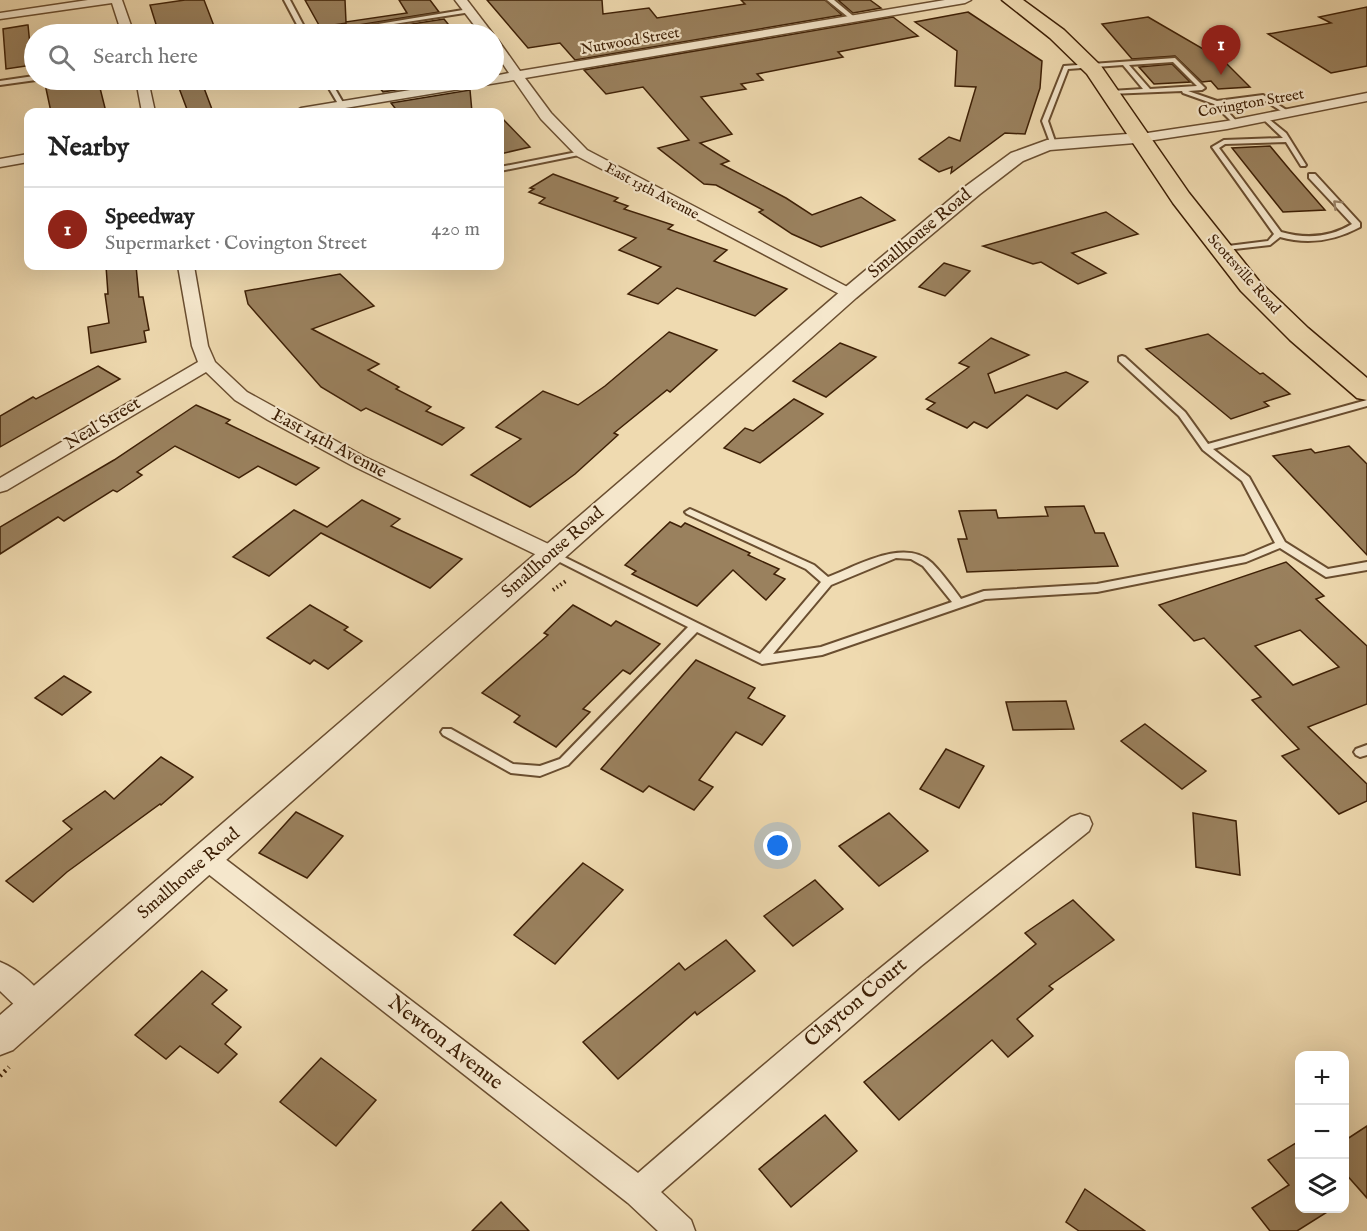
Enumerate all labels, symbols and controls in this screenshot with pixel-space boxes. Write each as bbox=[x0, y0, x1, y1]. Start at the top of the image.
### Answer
street label: Nutwood Street bbox=[579, 23, 681, 59]
search box bbox=[24, 24, 504, 90]
pin: 1 bbox=[1202, 26, 1240, 75]
icon: search bbox=[45, 41, 78, 74]
text: Search here bbox=[93, 43, 198, 71]
street label: Covington Street bbox=[1197, 84, 1305, 122]
text: Nearby bbox=[48, 131, 129, 164]
street label: East 13th Avenue bbox=[602, 158, 702, 224]
street label: Smallhouse Road bbox=[863, 184, 977, 284]
one-way arrow bbox=[1333, 200, 1344, 211]
text: Speedway bbox=[105, 203, 194, 231]
text: 1 bbox=[64, 217, 71, 242]
text: 420 m bbox=[431, 217, 480, 242]
street label: Scottsville Road bbox=[1203, 230, 1285, 319]
text: Supermarket · Covington Street bbox=[105, 231, 367, 256]
street label: Neal Street bbox=[61, 392, 145, 456]
street label: East 14th Avenue bbox=[268, 404, 390, 484]
street label: Smallhouse Road bbox=[497, 502, 609, 604]
street label: Smallhouse Road bbox=[133, 823, 245, 925]
your location bbox=[763, 831, 792, 860]
street label: Clayton Court bbox=[799, 952, 913, 1054]
street label: Newton Avenue bbox=[382, 989, 509, 1097]
map controls bbox=[1295, 1051, 1349, 1213]
button: + bbox=[1295, 1051, 1349, 1105]
button: − bbox=[1295, 1105, 1349, 1159]
button: layers bbox=[1295, 1159, 1349, 1213]

